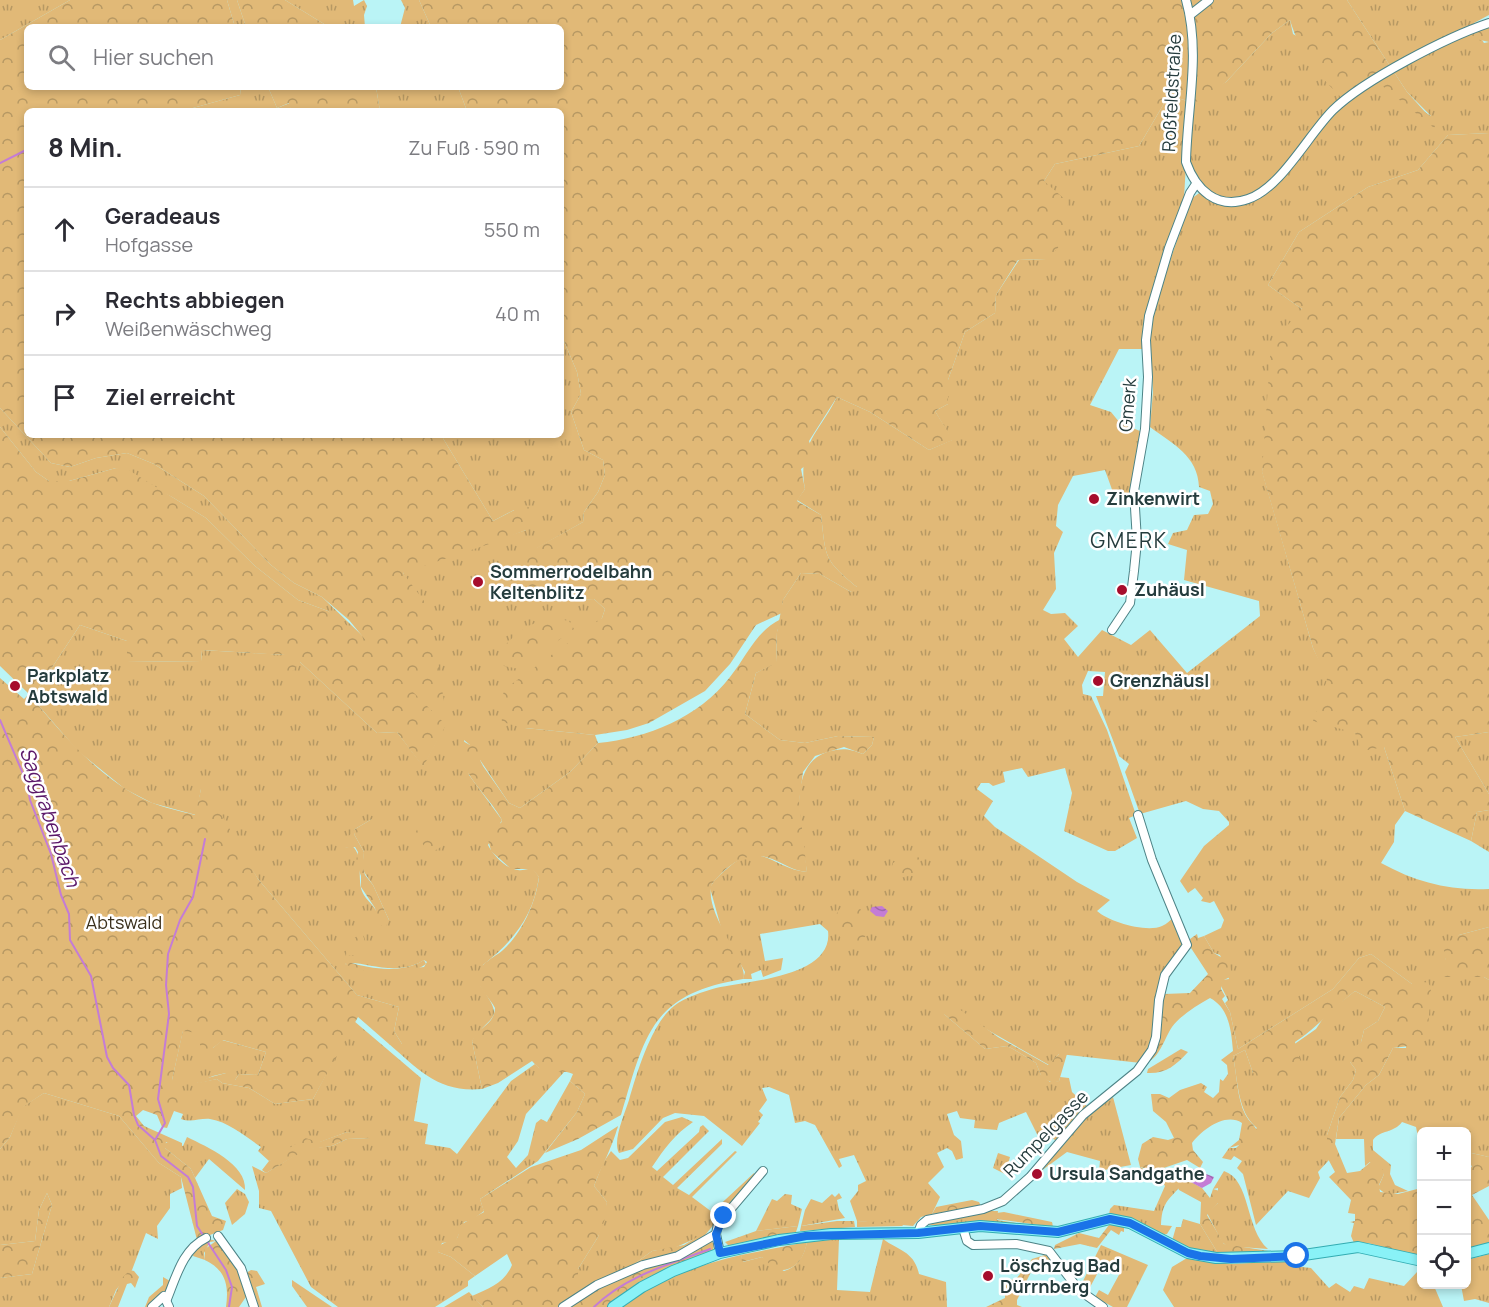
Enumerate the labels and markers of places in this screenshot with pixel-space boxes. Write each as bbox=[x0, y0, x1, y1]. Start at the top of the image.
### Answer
place label: Zinkenwirt bbox=[1106, 486, 1200, 510]
marker: Zinkenwirt bbox=[1087, 492, 1101, 506]
place label: Sommerrodelbahn Keltenblitz bbox=[490, 559, 652, 604]
marker: Sommerrodelbahn Keltenblitz bbox=[471, 575, 485, 589]
place label: Zuhäusl bbox=[1134, 577, 1205, 601]
marker: Zuhäusl bbox=[1115, 583, 1129, 597]
place label: Parkplatz Abtswald bbox=[27, 663, 109, 708]
place label: Grenzhäusl bbox=[1110, 668, 1209, 692]
marker: Grenzhäusl bbox=[1091, 674, 1105, 688]
marker: Parkplatz Abtswald bbox=[8, 679, 22, 693]
place label: Ursula Sandgathe bbox=[1049, 1161, 1205, 1185]
marker: Ursula Sandgathe bbox=[1030, 1167, 1044, 1181]
place label: Löschzug Bad Dürrnberg bbox=[1000, 1253, 1120, 1298]
marker: Löschzug Bad Dürrnberg bbox=[981, 1269, 995, 1283]

